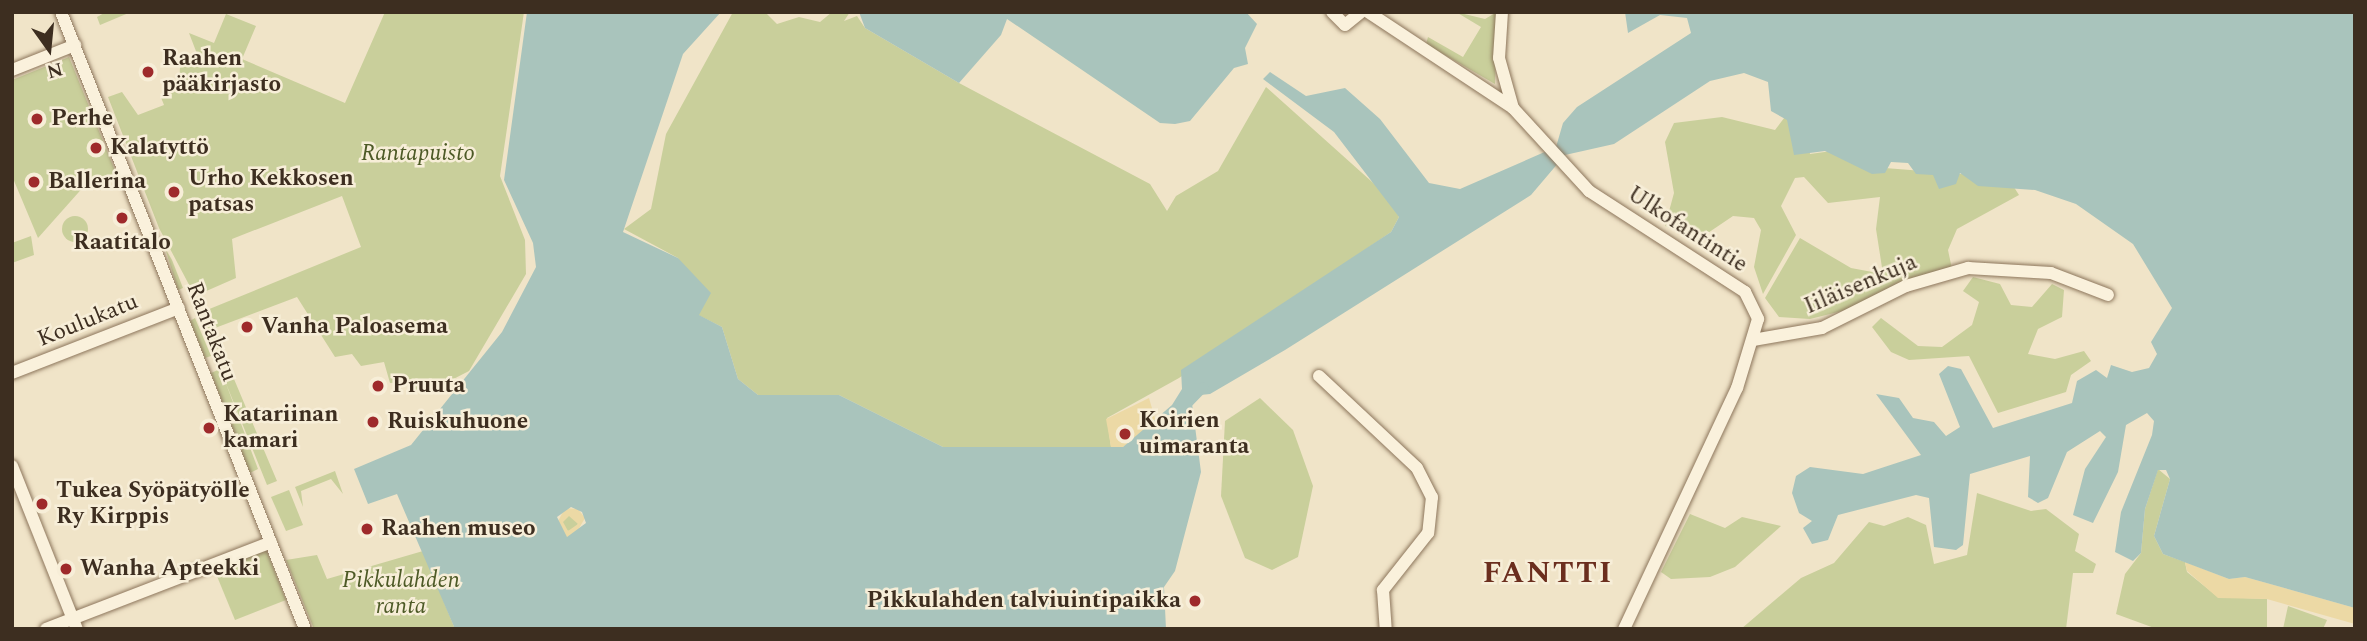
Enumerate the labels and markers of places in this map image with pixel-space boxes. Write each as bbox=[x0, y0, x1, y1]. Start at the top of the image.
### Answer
place label: Raahen pääkirjasto bbox=[162, 45, 281, 99]
marker: Raahen pääkirjasto bbox=[140, 64, 156, 80]
place label: Perhe bbox=[51, 105, 113, 133]
marker: Perhe bbox=[29, 111, 45, 127]
place label: Kalatyttö bbox=[110, 134, 209, 162]
marker: Kalatyttö bbox=[88, 140, 104, 156]
place label: Urho Kekkosen patsas bbox=[188, 165, 354, 219]
place label: Ballerina bbox=[48, 168, 146, 196]
marker: Ballerina bbox=[26, 174, 42, 190]
marker: Urho Kekkosen patsas bbox=[166, 184, 182, 200]
marker: Raatitalo bbox=[114, 210, 130, 226]
place label: Raatitalo bbox=[73, 229, 171, 257]
place label: Vanha Paloasema bbox=[261, 313, 448, 341]
marker: Vanha Paloasema bbox=[239, 319, 255, 335]
place label: Pruuta bbox=[392, 372, 465, 400]
marker: Pruuta bbox=[370, 378, 386, 394]
place label: Katariinan kamari bbox=[223, 401, 338, 455]
place label: Koirien uimaranta bbox=[1139, 407, 1249, 461]
place label: Ruiskuhuone bbox=[387, 408, 528, 436]
marker: Ruiskuhuone bbox=[365, 414, 381, 430]
marker: Katariinan kamari bbox=[201, 420, 217, 436]
marker: Koirien uimaranta bbox=[1117, 426, 1133, 442]
place label: Tukea Syöpätyölle Ry Kirppis bbox=[56, 477, 250, 531]
marker: Tukea Syöpätyölle Ry Kirppis bbox=[34, 496, 50, 512]
place label: Raahen museo bbox=[381, 515, 536, 543]
marker: Raahen museo bbox=[359, 521, 375, 537]
place label: Wanha Apteekki bbox=[80, 555, 259, 583]
marker: Wanha Apteekki bbox=[58, 561, 74, 577]
place label: Pikkulahden talviuintipaikka bbox=[867, 587, 1181, 615]
marker: Pikkulahden talviuintipaikka bbox=[1187, 593, 1203, 609]

